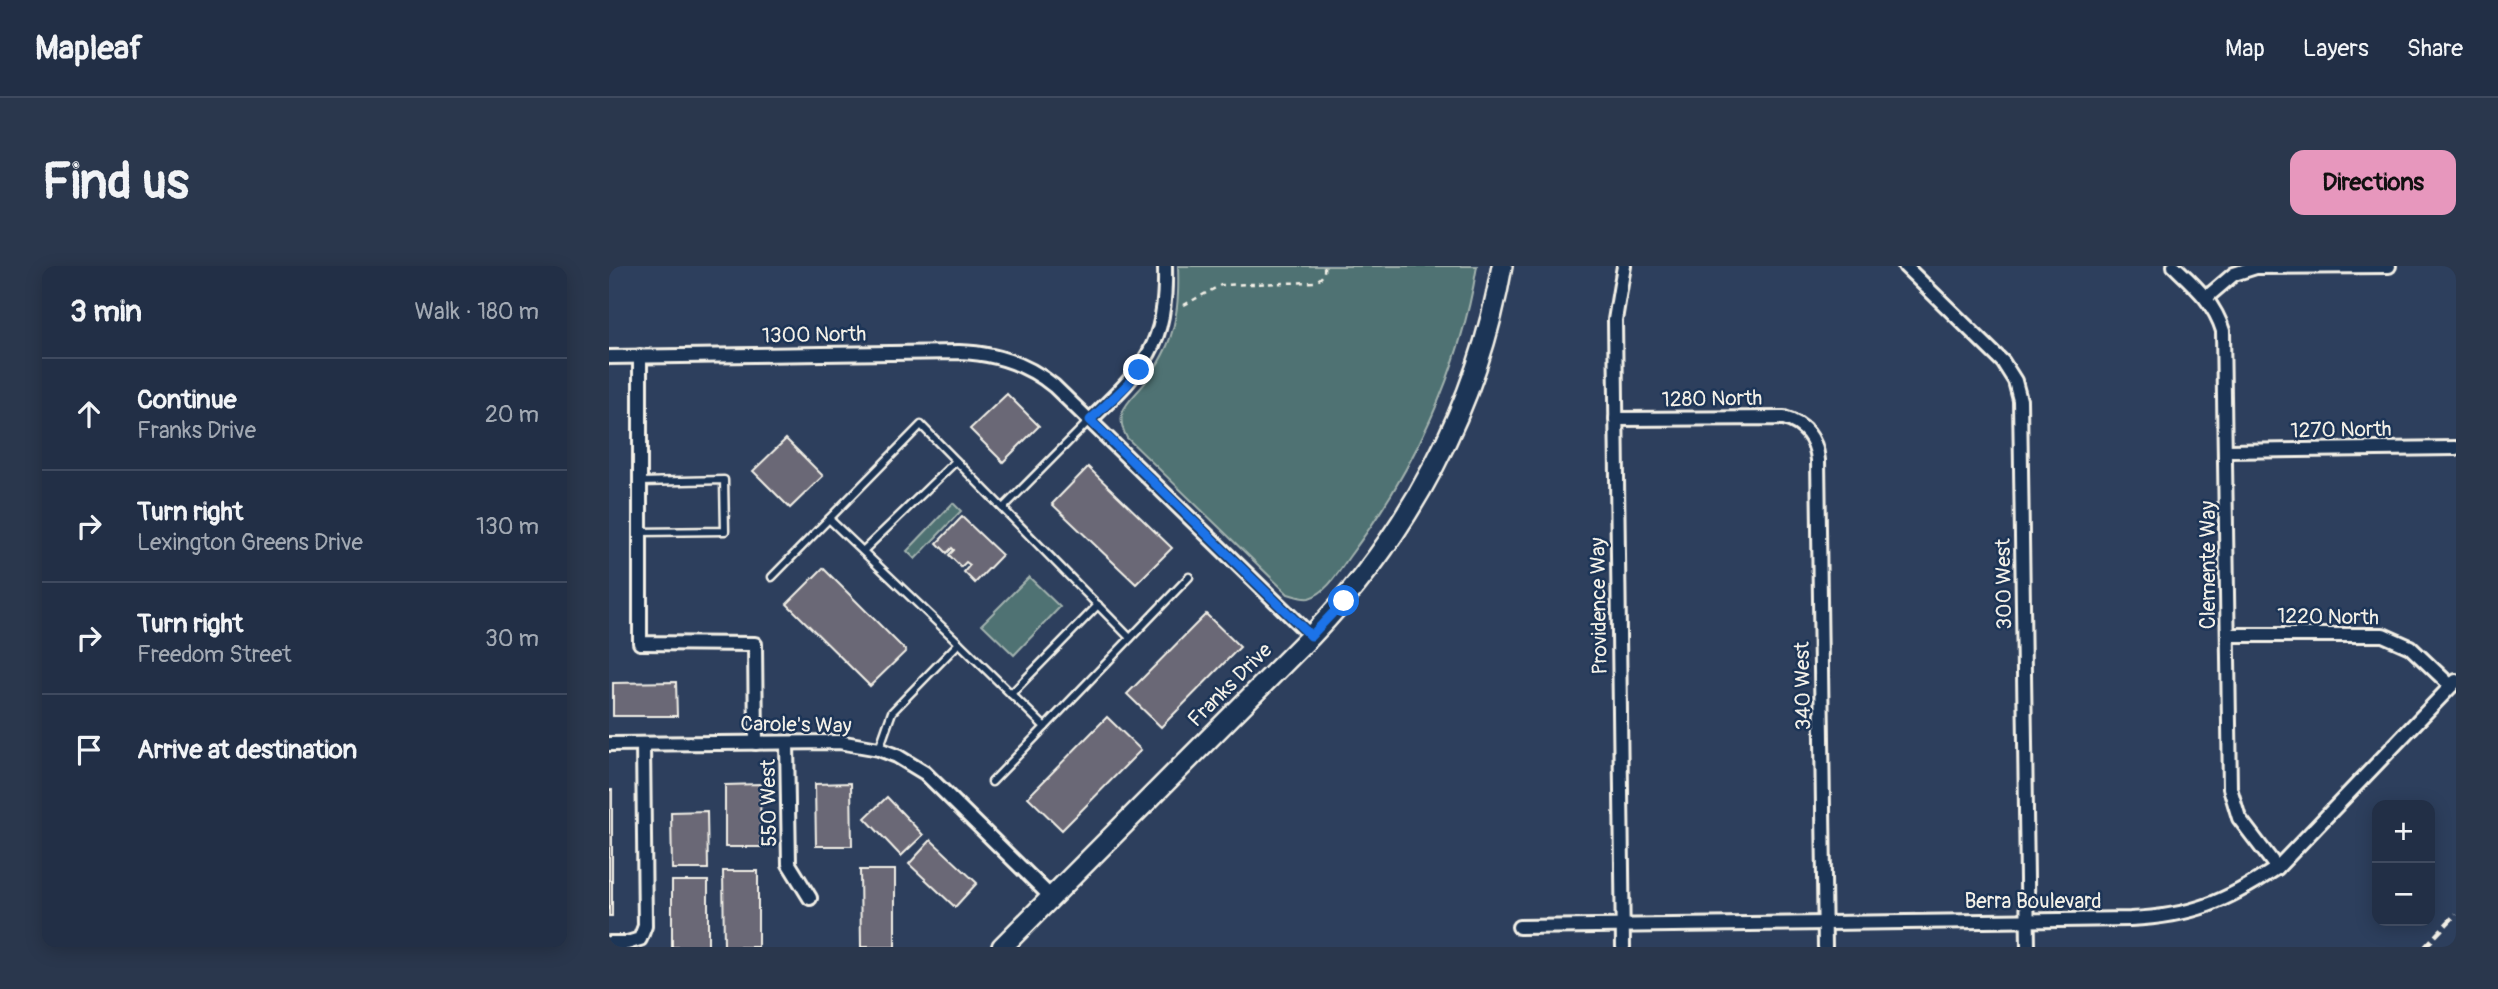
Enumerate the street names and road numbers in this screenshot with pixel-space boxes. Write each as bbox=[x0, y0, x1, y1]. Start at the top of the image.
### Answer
street label: 1300 North bbox=[762, 321, 866, 349]
street label: 1280 North bbox=[1661, 385, 1763, 413]
street label: 1270 North bbox=[2290, 416, 2392, 444]
street label: Clemente Way bbox=[2195, 501, 2222, 629]
street label: Providence Way bbox=[1584, 537, 1614, 675]
street label: 300 West bbox=[1990, 538, 2018, 630]
street label: 1220 North bbox=[2277, 603, 2379, 631]
street label: Franks Drive bbox=[1182, 637, 1278, 733]
street label: 340 West bbox=[1789, 641, 1817, 731]
street label: Carole's Way bbox=[740, 711, 852, 739]
street label: 550 West bbox=[755, 758, 783, 847]
street label: Berra Boulevard bbox=[1964, 888, 2102, 915]

